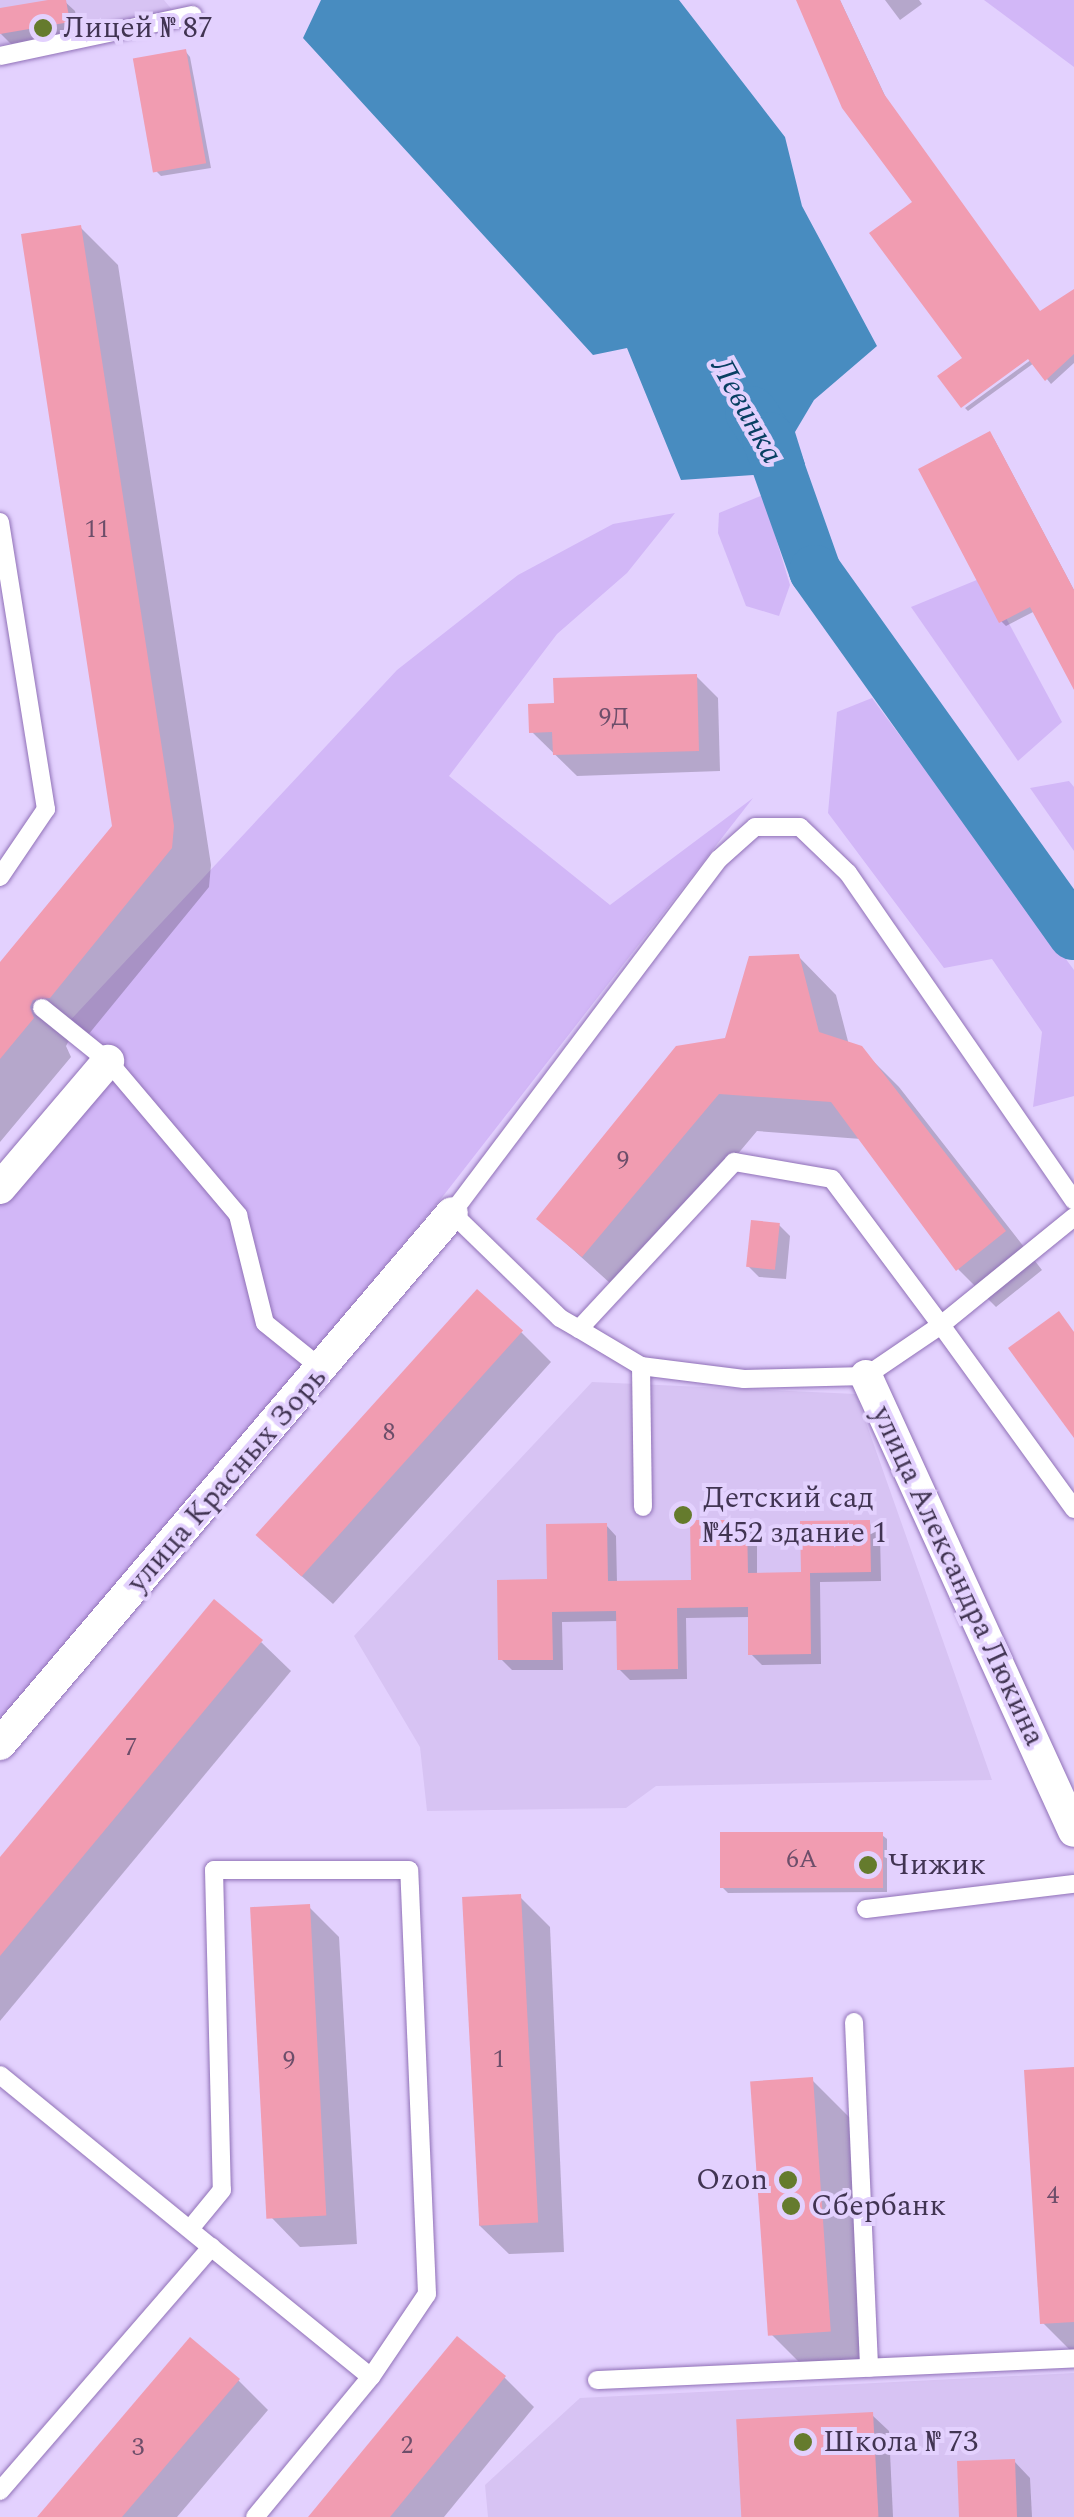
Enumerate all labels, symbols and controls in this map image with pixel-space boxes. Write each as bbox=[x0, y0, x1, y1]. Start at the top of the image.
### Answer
place label: Лицей № 87 bbox=[63, 10, 213, 46]
marker: Лицей № 87 bbox=[32, 17, 54, 39]
water label: Левинка bbox=[701, 352, 791, 470]
house number: 11 bbox=[85, 515, 109, 545]
house number: 9Д bbox=[599, 703, 629, 733]
house number: 9 bbox=[617, 1146, 629, 1176]
street label: улица Красных Зорь bbox=[119, 1360, 335, 1600]
street label: улица Александра Люкина bbox=[863, 1400, 1053, 1752]
house number: 8 bbox=[383, 1418, 395, 1448]
place label: Детский сад №452 здание 1 bbox=[703, 1480, 887, 1550]
marker: Детский сад №452 здание 1 bbox=[672, 1504, 694, 1526]
house number: 7 bbox=[125, 1733, 137, 1763]
house number: 6А bbox=[786, 1845, 818, 1875]
place label: Чижик bbox=[888, 1847, 986, 1883]
marker: Чижик bbox=[857, 1854, 879, 1876]
house number: 1 bbox=[493, 2045, 505, 2075]
house number: 9 bbox=[283, 2046, 295, 2076]
place label: Ozon bbox=[696, 2162, 768, 2198]
marker: Ozon bbox=[777, 2169, 799, 2191]
house number: 4 bbox=[1047, 2181, 1059, 2211]
place label: Сбербанк bbox=[811, 2188, 946, 2224]
marker: Сбербанк bbox=[780, 2195, 802, 2217]
place label: Школа № 73 bbox=[823, 2424, 978, 2460]
house number: 2 bbox=[401, 2431, 413, 2461]
marker: Школа № 73 bbox=[792, 2431, 814, 2453]
house number: 3 bbox=[132, 2433, 144, 2463]

